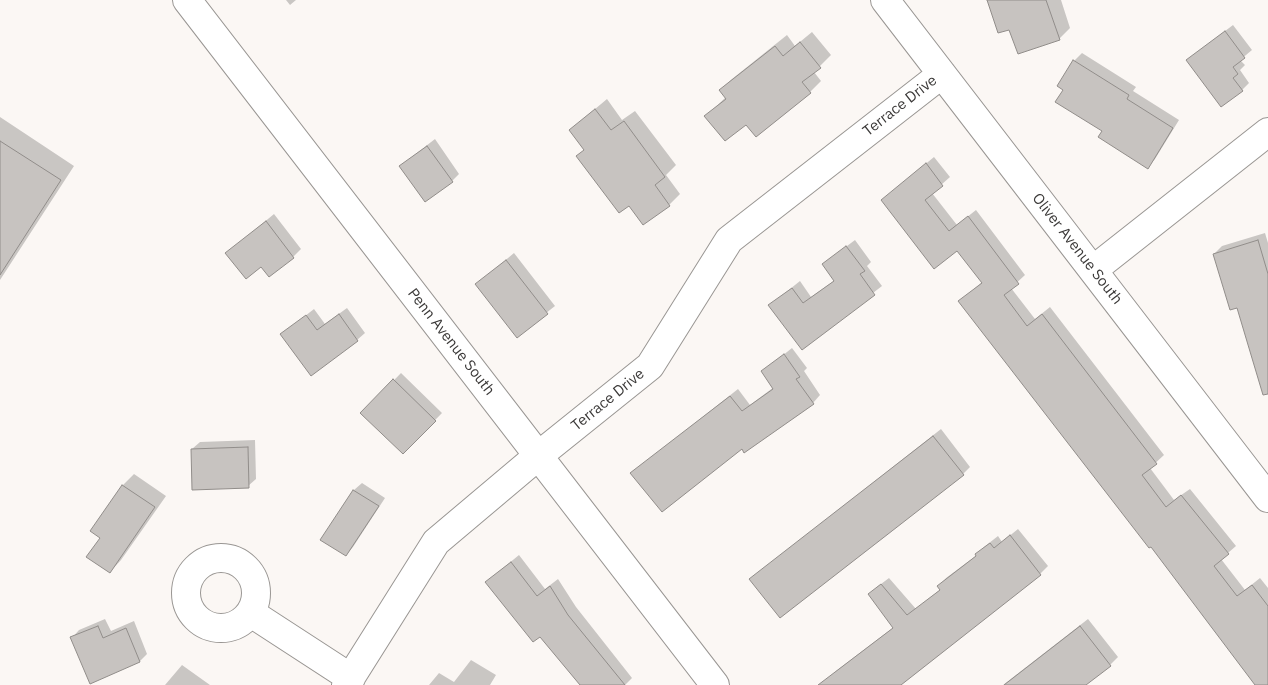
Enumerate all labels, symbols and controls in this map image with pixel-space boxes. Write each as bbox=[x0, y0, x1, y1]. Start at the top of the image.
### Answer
street label: Terrace Drive bbox=[859, 72, 941, 140]
street label: Oliver Avenue South bbox=[1028, 190, 1126, 308]
street label: Penn Avenue South bbox=[404, 285, 498, 399]
street label: Terrace Drive bbox=[568, 365, 648, 435]

